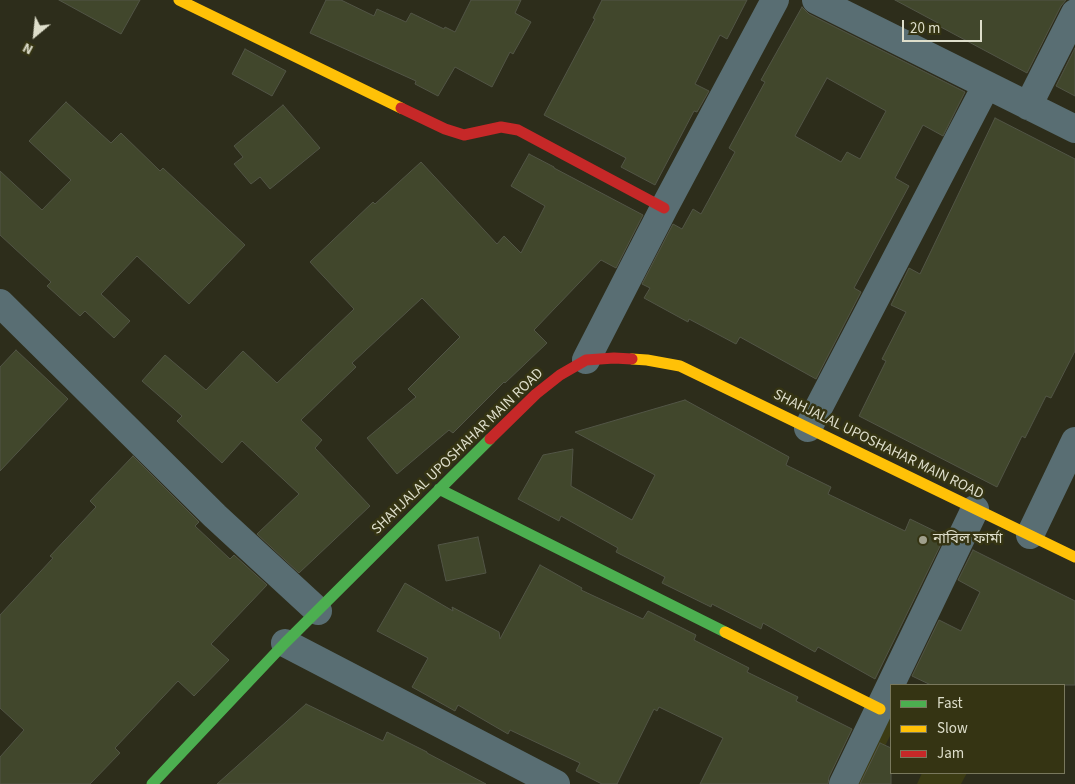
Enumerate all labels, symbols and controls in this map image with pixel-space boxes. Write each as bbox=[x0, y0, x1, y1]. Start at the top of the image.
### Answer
north arrow bbox=[10, 10, 60, 60]
scale bar bbox=[905, 10, 985, 42]
text: 20 m bbox=[910, 18, 940, 39]
text: N bbox=[19, 37, 37, 59]
street label: SHAHJALAL UPOSHAHAR MAIN ROAD bbox=[368, 365, 548, 539]
street label: SHAHJALAL UPOSHAHAR MAIN ROAD bbox=[770, 386, 986, 504]
place label: নাবিল ফার্মা bbox=[933, 531, 1003, 549]
marker: নাবিল ফার্মা bbox=[917, 534, 929, 546]
legend bbox=[890, 684, 1065, 774]
text: Fast bbox=[937, 693, 963, 714]
text: Slow bbox=[937, 718, 968, 739]
text: Jam bbox=[937, 743, 964, 764]

